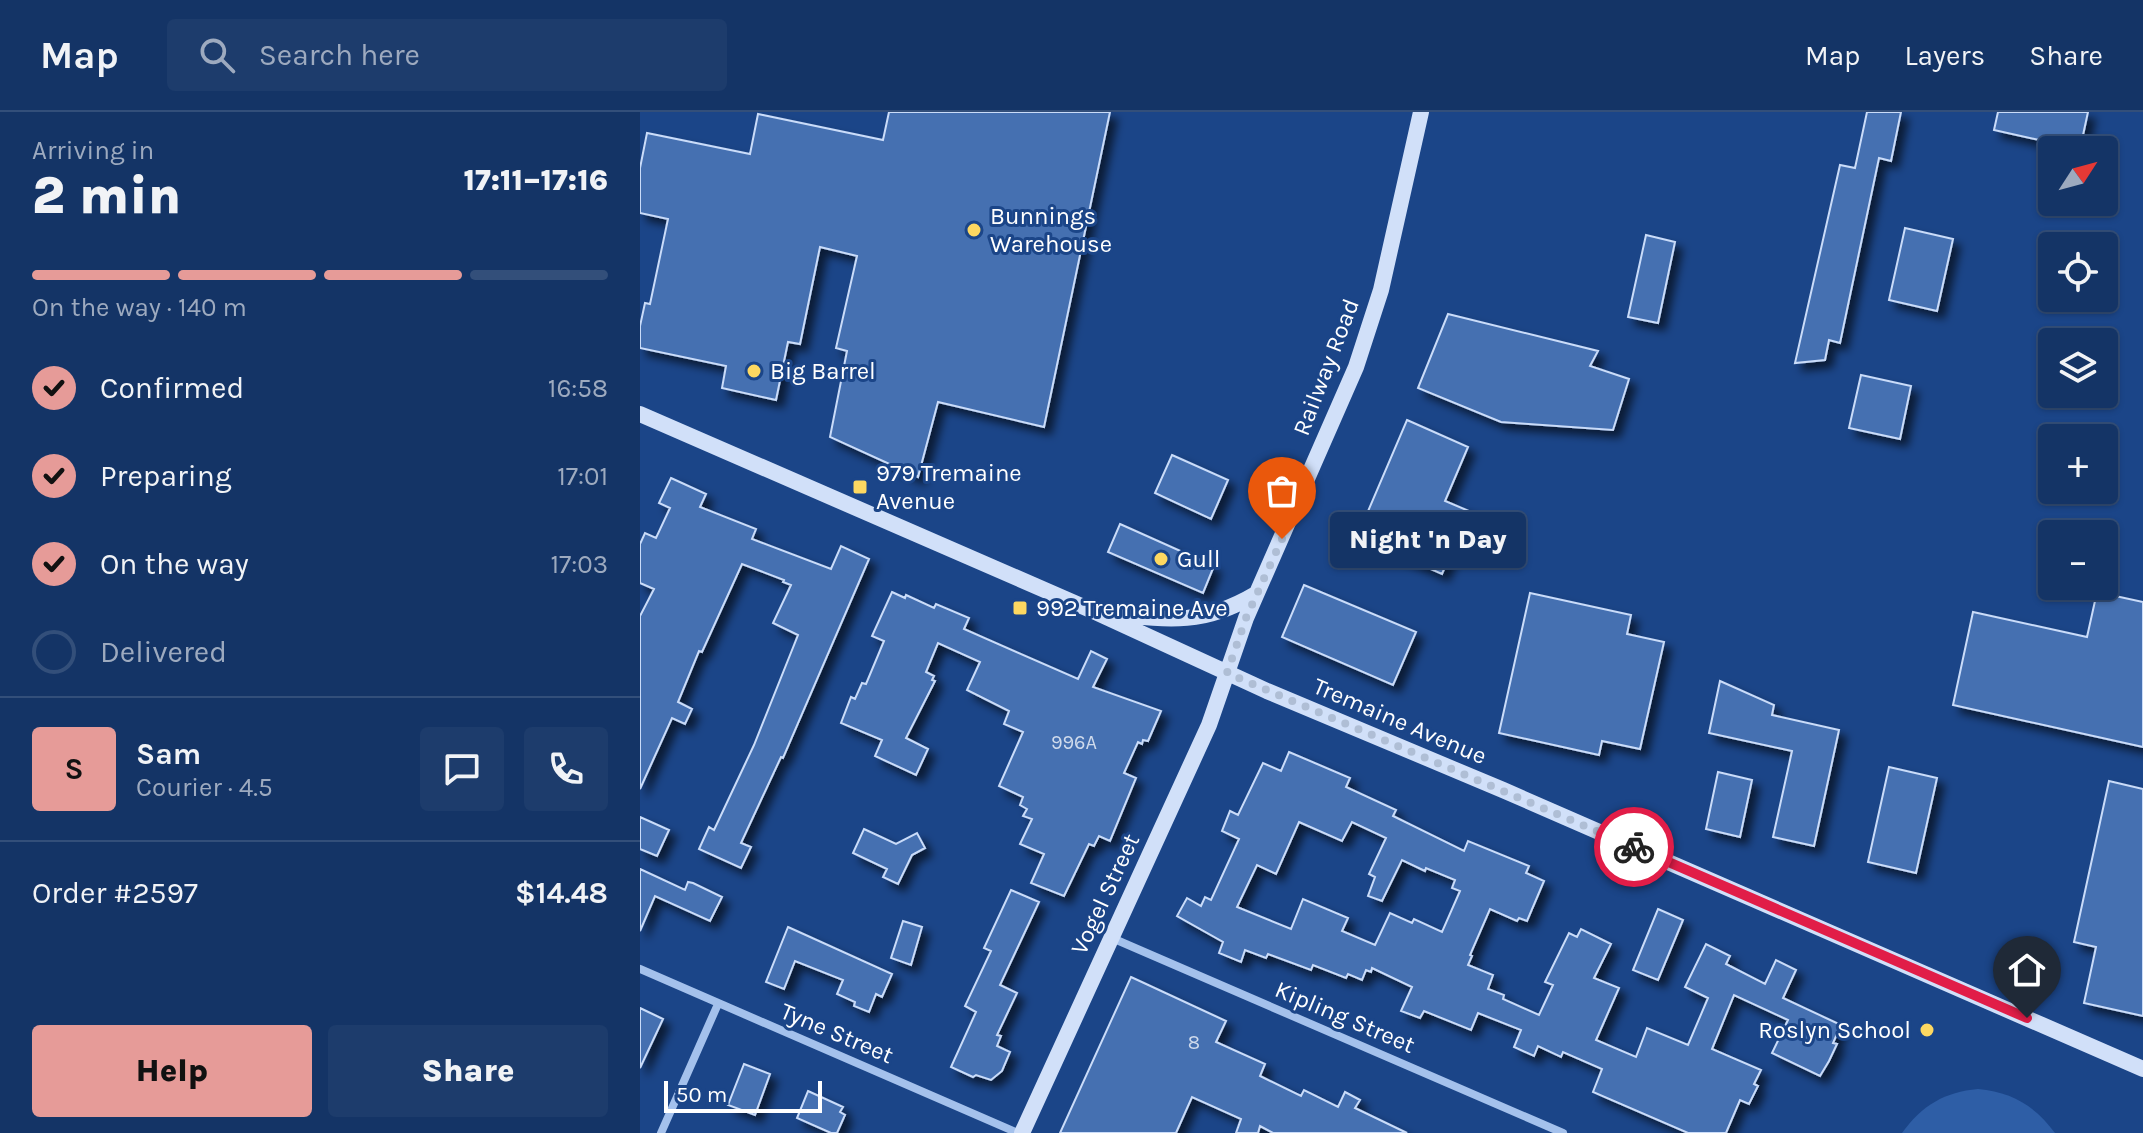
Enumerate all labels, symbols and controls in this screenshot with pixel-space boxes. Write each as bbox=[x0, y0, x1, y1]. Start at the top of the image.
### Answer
search box bbox=[167, 19, 727, 91]
text: Map bbox=[40, 33, 119, 78]
icon: search bbox=[195, 33, 239, 77]
text: Search here bbox=[259, 37, 420, 73]
text: Map bbox=[1805, 39, 1860, 72]
text: Layers bbox=[1904, 39, 1985, 72]
text: Share bbox=[2029, 39, 2103, 72]
text: Arriving in bbox=[32, 135, 154, 166]
north arrow bbox=[2038, 136, 2118, 216]
map controls bbox=[2038, 136, 2118, 600]
text: 17:11–17:16 bbox=[463, 162, 608, 198]
text: 2 min bbox=[32, 165, 181, 226]
place label: Bunnings Warehouse bbox=[990, 202, 1112, 258]
marker: Bunnings Warehouse bbox=[965, 221, 983, 239]
button: locate bbox=[2038, 232, 2118, 312]
text: On the way · 140 m bbox=[32, 292, 247, 323]
street label: Railway Road bbox=[1287, 295, 1365, 439]
button: layers bbox=[2038, 328, 2118, 408]
place label: Big Barrel bbox=[770, 357, 876, 385]
marker: Big Barrel bbox=[745, 362, 763, 380]
icon: check bbox=[32, 366, 76, 410]
text: Confirmed bbox=[100, 370, 244, 406]
text: 16:58 bbox=[548, 373, 608, 404]
button: + bbox=[2038, 424, 2118, 504]
icon: check bbox=[32, 454, 76, 498]
pin bbox=[1248, 457, 1316, 539]
text: Preparing bbox=[100, 458, 232, 494]
place label: 979 Tremaine Avenue bbox=[876, 459, 1022, 515]
text: 17:01 bbox=[557, 461, 608, 492]
icon: bag bbox=[1260, 469, 1304, 513]
marker: 979 Tremaine Avenue bbox=[851, 478, 869, 496]
callout: Night 'n Day bbox=[1330, 511, 1526, 567]
button: − bbox=[2038, 520, 2118, 600]
text: Night 'n Day bbox=[1349, 524, 1507, 555]
icon: check bbox=[32, 542, 76, 586]
place label: Gull bbox=[1177, 545, 1220, 573]
text: On the way bbox=[100, 546, 249, 582]
text: 17:03 bbox=[550, 549, 608, 580]
marker: Gull bbox=[1152, 550, 1170, 568]
place label: 992 Tremaine Ave bbox=[1036, 594, 1228, 622]
marker: 992 Tremaine Ave bbox=[1011, 599, 1029, 617]
text: Delivered bbox=[100, 634, 227, 670]
street label: Tremaine Avenue bbox=[1309, 672, 1491, 770]
button: chat bbox=[420, 727, 504, 811]
button: phone bbox=[524, 727, 608, 811]
house number: 996A bbox=[1051, 731, 1097, 754]
text: Sam bbox=[136, 736, 201, 772]
text: S bbox=[64, 751, 84, 787]
text: Courier · 4.5 bbox=[136, 772, 273, 803]
courier bbox=[1594, 807, 1674, 887]
icon: bike bbox=[1612, 825, 1656, 869]
street label: Vogel Street bbox=[1065, 829, 1145, 959]
text: Order #2597 bbox=[32, 875, 198, 911]
text: $14.48 bbox=[515, 875, 608, 911]
pin bbox=[1993, 936, 2061, 1018]
icon: home bbox=[2005, 948, 2049, 992]
street label: Kipling Street bbox=[1271, 975, 1419, 1059]
street label: Tyne Street bbox=[776, 997, 898, 1069]
place label: Roslyn School bbox=[1758, 1016, 1911, 1044]
marker: Roslyn School bbox=[1918, 1021, 1936, 1039]
button: Help bbox=[32, 1025, 312, 1117]
button: Share bbox=[328, 1025, 608, 1117]
house number: 8 bbox=[1188, 1031, 1200, 1054]
scale bar bbox=[664, 1077, 822, 1113]
text: 50 m bbox=[676, 1082, 727, 1108]

